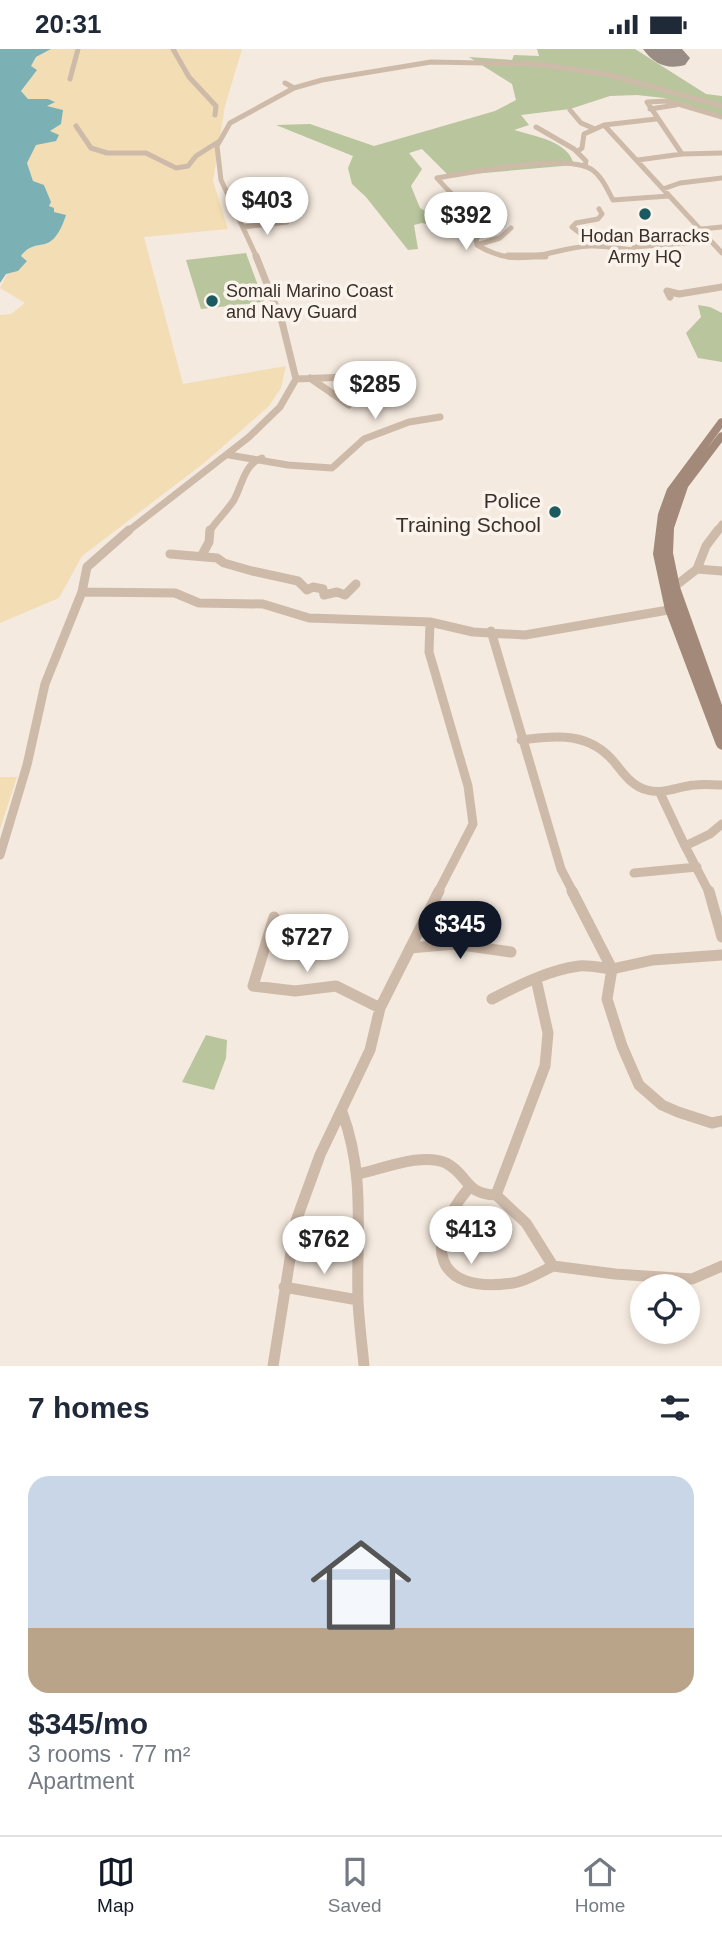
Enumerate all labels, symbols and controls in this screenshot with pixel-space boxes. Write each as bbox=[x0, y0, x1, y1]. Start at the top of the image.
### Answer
text: 20:31 bbox=[35, 9, 102, 39]
pin: $403 bbox=[226, 177, 308, 237]
text: $403 bbox=[241, 187, 293, 213]
pin: $392 bbox=[425, 193, 507, 252]
text: $392 bbox=[440, 202, 492, 228]
marker: Hodan Barracks Army HQ bbox=[637, 206, 653, 222]
place label: Hodan Barracks Army HQ bbox=[580, 226, 710, 267]
place label: Somali Marino Coast and Navy Guard bbox=[226, 281, 393, 322]
marker: Somali Marino Coast and Navy Guard bbox=[204, 293, 220, 309]
pin: $285 bbox=[334, 361, 416, 421]
text: $285 bbox=[349, 371, 401, 397]
place label: Police Training School bbox=[396, 489, 541, 536]
marker: Police Training School bbox=[547, 504, 563, 520]
pin: $345 bbox=[419, 901, 501, 961]
text: $345 bbox=[434, 911, 486, 937]
pin: $727 bbox=[266, 915, 348, 974]
text: $727 bbox=[281, 924, 333, 950]
pin: $413 bbox=[430, 1207, 512, 1266]
text: $413 bbox=[445, 1216, 497, 1242]
pin: $762 bbox=[283, 1217, 365, 1276]
text: $762 bbox=[298, 1226, 350, 1252]
map controls bbox=[630, 1274, 700, 1344]
button: locate bbox=[630, 1274, 700, 1344]
icon: filters bbox=[656, 1389, 694, 1427]
text: 7 homes bbox=[28, 1391, 150, 1424]
icon: home bbox=[298, 1522, 424, 1648]
text: $345/mo bbox=[28, 1707, 148, 1740]
text: 3 rooms · 77 m² bbox=[28, 1741, 190, 1767]
text: Apartment bbox=[28, 1768, 134, 1794]
tab: Map bbox=[97, 1853, 135, 1917]
tab: Saved bbox=[328, 1853, 382, 1917]
tab: Home bbox=[575, 1853, 625, 1917]

